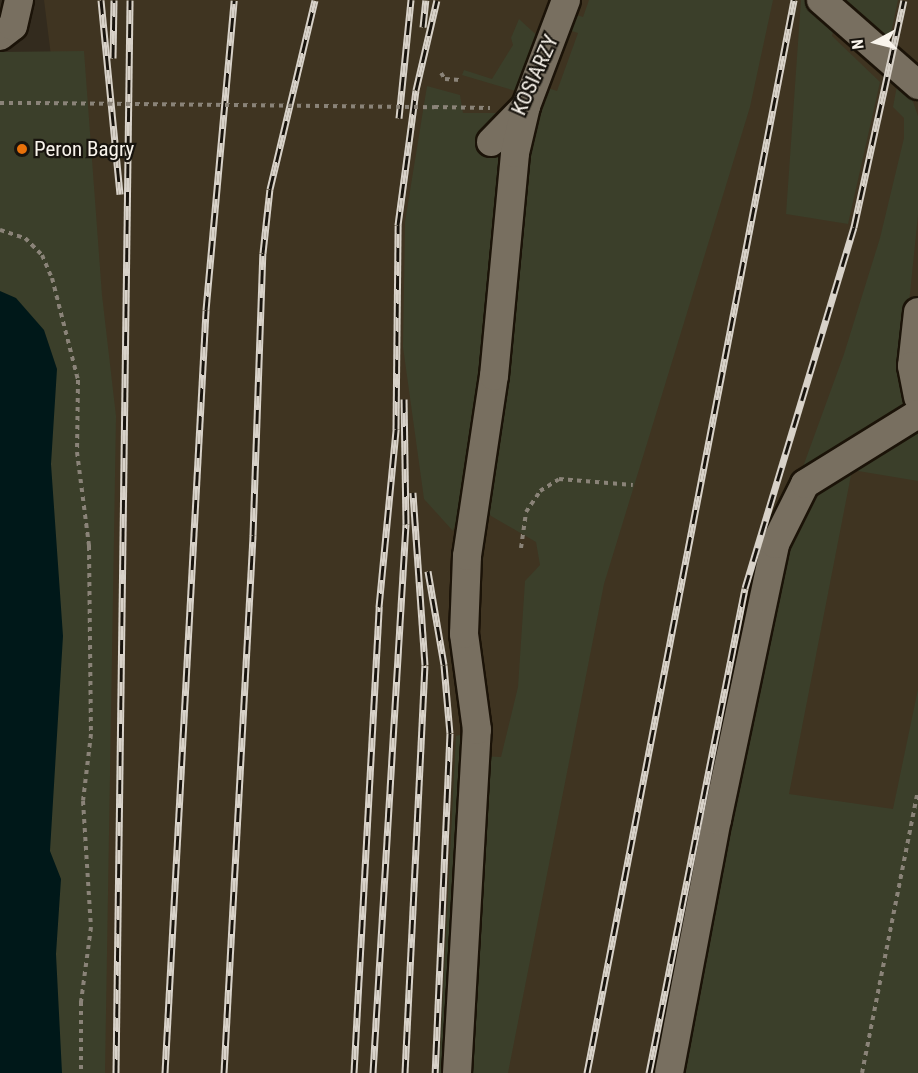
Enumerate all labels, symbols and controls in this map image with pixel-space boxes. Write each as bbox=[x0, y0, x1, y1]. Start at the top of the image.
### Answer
north arrow bbox=[846, 12, 906, 72]
street label: KOSIARZY bbox=[506, 31, 564, 119]
text: N bbox=[848, 38, 868, 50]
place label: Peron Bagry bbox=[34, 136, 134, 162]
marker: Peron Bagry bbox=[15, 142, 29, 156]

